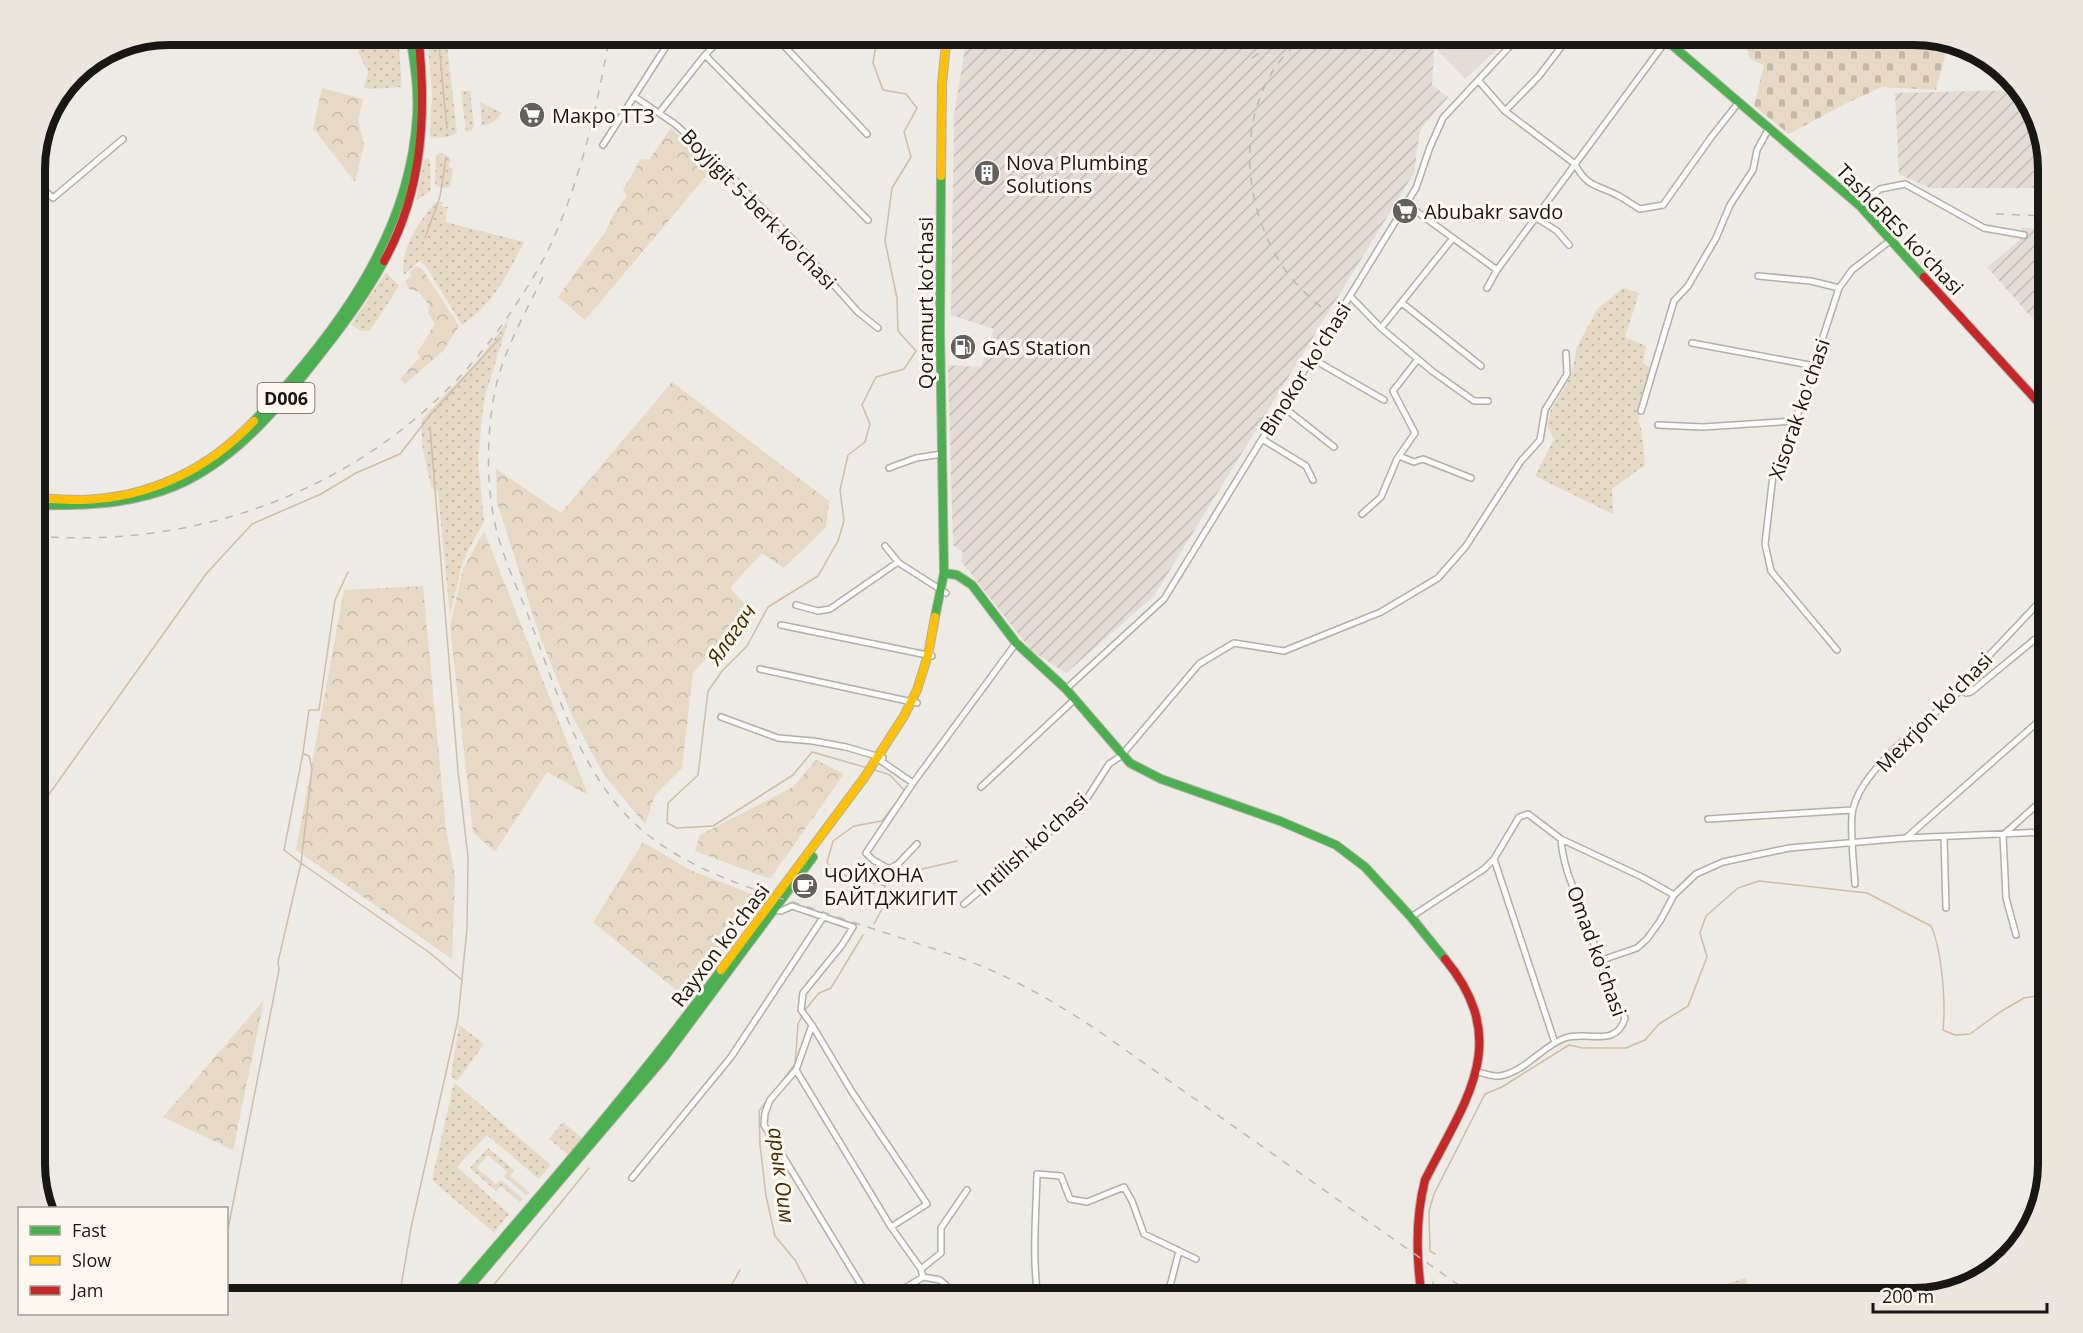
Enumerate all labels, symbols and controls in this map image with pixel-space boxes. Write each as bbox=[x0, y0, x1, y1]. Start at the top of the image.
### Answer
supermarket icon: Макро ТТЗ bbox=[517, 100, 547, 130]
place label: Макро ТТЗ bbox=[552, 102, 655, 129]
street label: Boyjigit 5-berk ko'chasi bbox=[675, 123, 843, 295]
place label: Nova Plumbing Solutions bbox=[1006, 149, 1148, 199]
building icon: Nova Plumbing Solutions bbox=[972, 158, 1002, 188]
street label: TashGRES ko'chasi bbox=[1830, 158, 1970, 300]
supermarket icon: Abubakr savdo bbox=[1390, 196, 1420, 226]
place label: Abubakr savdo bbox=[1424, 198, 1563, 225]
street label: Qoramurt koʻchasi bbox=[912, 217, 939, 389]
street label: Binokor ko'chasi bbox=[1253, 297, 1357, 441]
fuel station icon: GAS Station bbox=[948, 332, 978, 362]
place label: GAS Station bbox=[982, 334, 1091, 361]
street label: Xisorak ko'chasi bbox=[1762, 335, 1836, 483]
road number: D006 bbox=[258, 383, 314, 413]
water label: Ялагач bbox=[699, 598, 762, 671]
street label: Mexrjon ko'chasi bbox=[1870, 646, 1998, 778]
street label: Intilish ko'chasi bbox=[970, 787, 1094, 901]
place label: ЧОЙХОНА БАЙТДЖИГИТ bbox=[824, 861, 957, 911]
cafe icon: ЧОЙХОНА БАЙТДЖИГИТ bbox=[790, 871, 820, 901]
street label: Rayxon ko'chasi bbox=[665, 878, 775, 1012]
street label: Omad ko'chasi bbox=[1561, 882, 1633, 1020]
water label: арык Оим bbox=[762, 1125, 802, 1225]
legend bbox=[18, 1207, 228, 1315]
text: Fast bbox=[72, 1218, 106, 1242]
text: Slow bbox=[72, 1248, 111, 1272]
scale bar bbox=[1873, 1276, 2047, 1314]
text: Jam bbox=[70, 1278, 104, 1302]
text: 200 m bbox=[1882, 1284, 1934, 1308]

